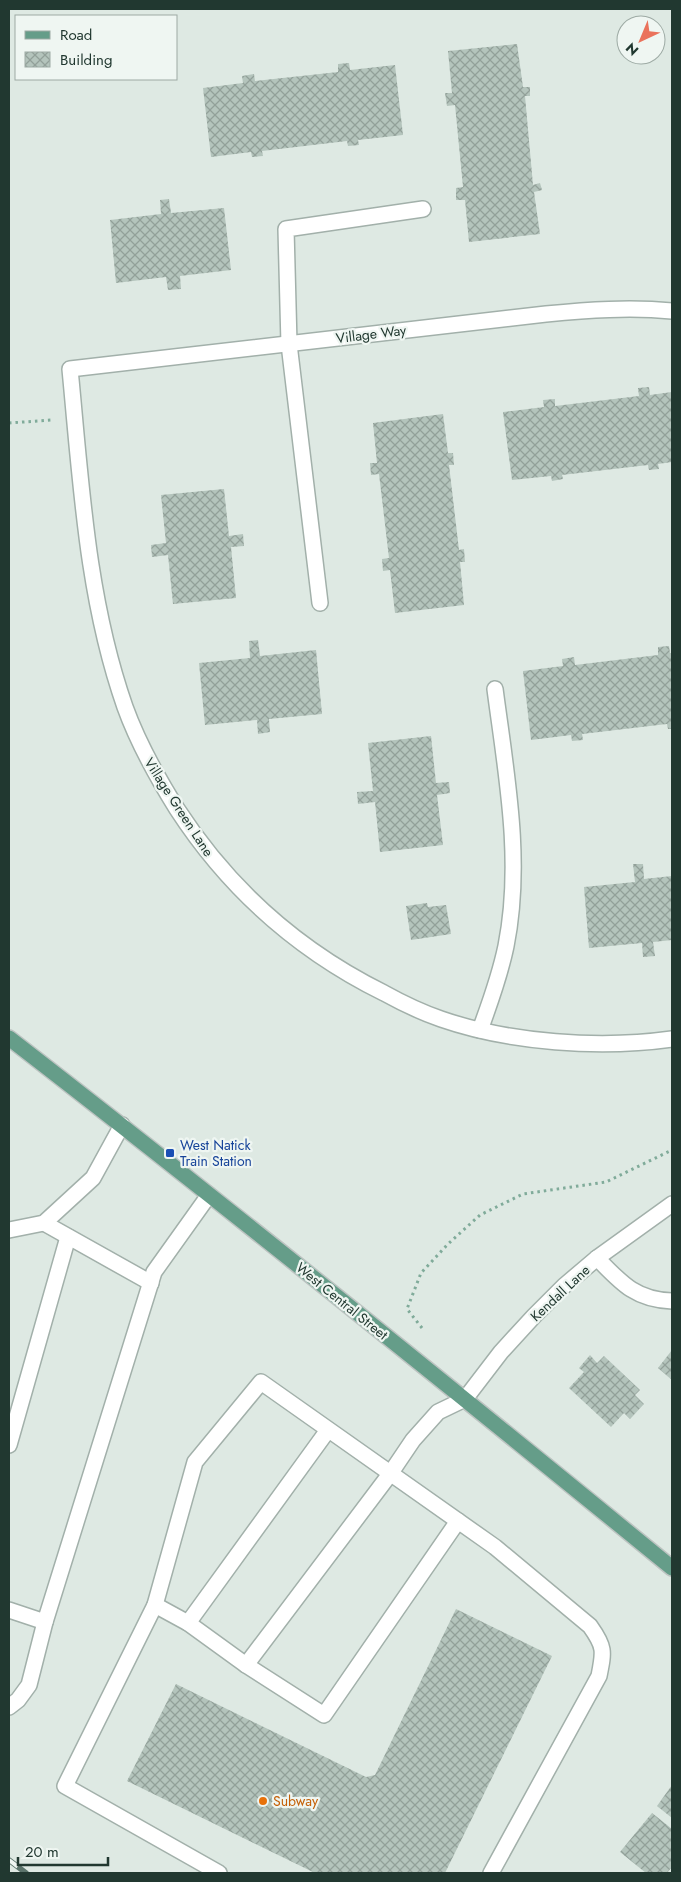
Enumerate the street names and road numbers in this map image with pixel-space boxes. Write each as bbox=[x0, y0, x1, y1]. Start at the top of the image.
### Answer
street label: Village Way bbox=[335, 320, 408, 348]
street label: Village Green Lane bbox=[139, 754, 219, 860]
street label: West Central Street bbox=[292, 1258, 393, 1345]
street label: Kendall Lane bbox=[526, 1260, 594, 1326]

